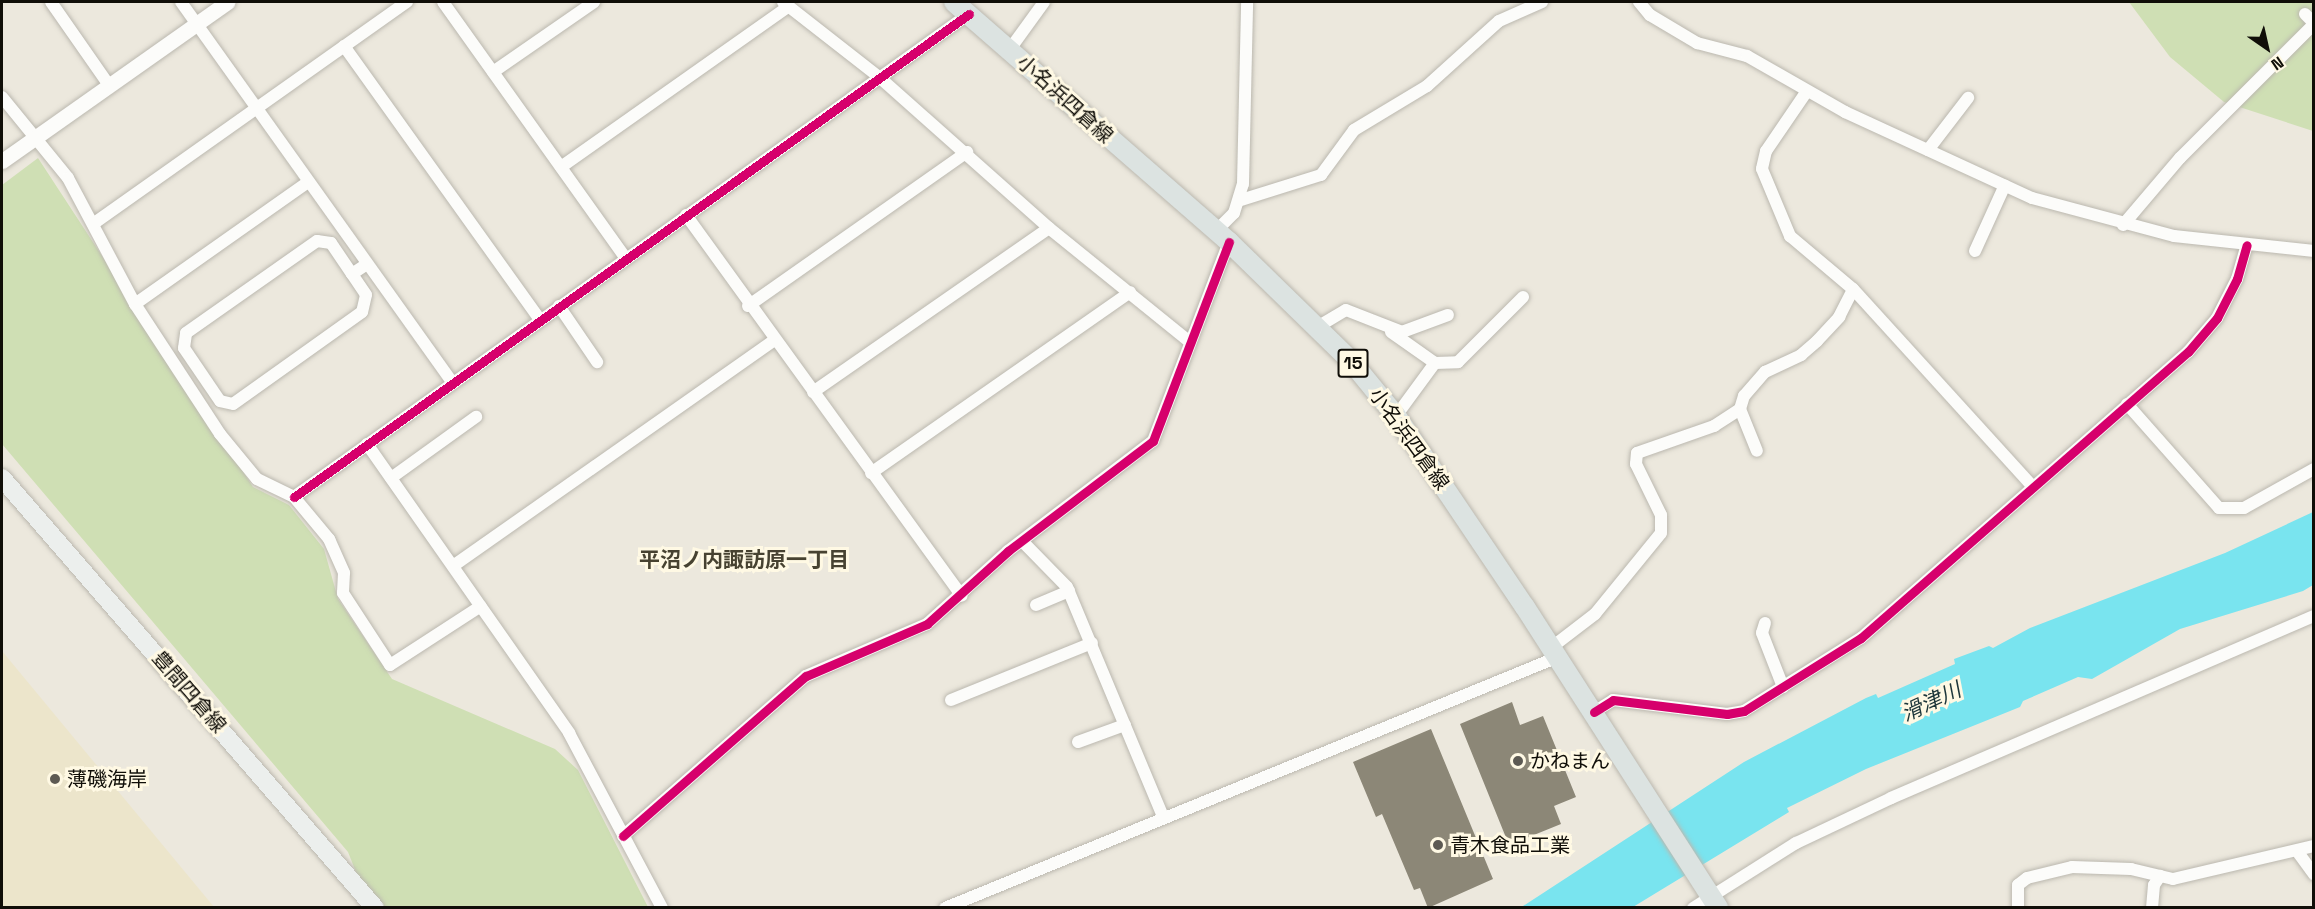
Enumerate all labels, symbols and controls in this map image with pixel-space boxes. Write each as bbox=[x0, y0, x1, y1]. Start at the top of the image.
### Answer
north arrow bbox=[2237, 18, 2297, 78]
street label: 小名浜四倉線 bbox=[1012, 50, 1118, 148]
text: N bbox=[2267, 52, 2288, 75]
road number: 15 bbox=[1336, 348, 1370, 378]
street label: 小名浜四倉線 bbox=[1364, 383, 1454, 495]
district label: 平沼ノ内諏訪原一丁目 bbox=[639, 547, 849, 573]
street label: 豊間四倉線 bbox=[147, 646, 231, 738]
water label: 滑津川 bbox=[1897, 677, 1965, 727]
place label: かねまん bbox=[1530, 749, 1610, 773]
marker: かねまん bbox=[1511, 754, 1525, 768]
place label: 薄磯海岸 bbox=[67, 767, 147, 791]
marker: 薄磯海岸 bbox=[48, 772, 62, 786]
place label: 青木食品工業 bbox=[1450, 833, 1570, 857]
marker: 青木食品工業 bbox=[1431, 838, 1445, 852]

